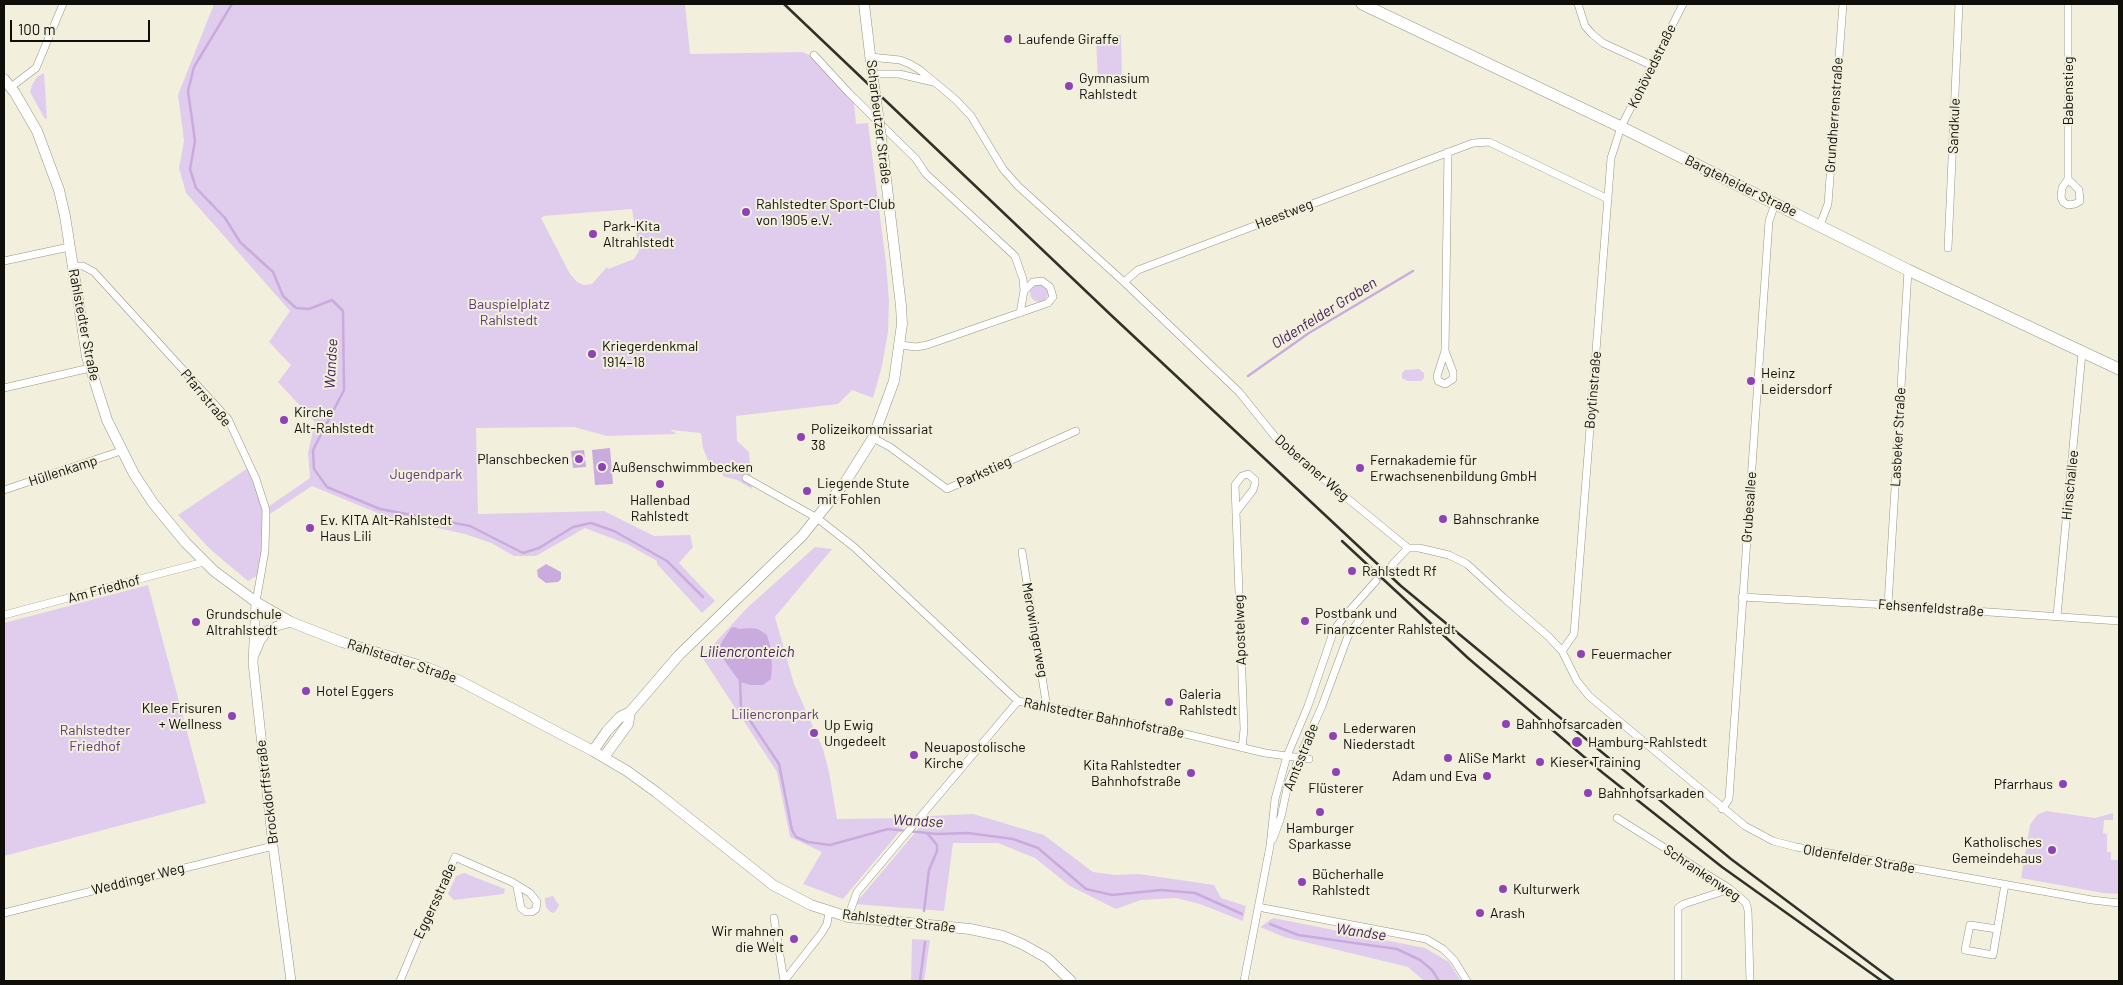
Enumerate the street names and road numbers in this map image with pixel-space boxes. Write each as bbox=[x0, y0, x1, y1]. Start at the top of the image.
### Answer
street label: Kohövedstraße bbox=[1624, 21, 1680, 111]
street label: Grundherrenstraße bbox=[1822, 57, 1846, 173]
street label: Babenstieg bbox=[2060, 57, 2076, 125]
street label: Scharbeutzer Straße bbox=[863, 59, 895, 185]
street label: Sandkule bbox=[1945, 98, 1963, 154]
street label: Bargteheider Straße bbox=[1682, 152, 1800, 220]
street label: Heestweg bbox=[1253, 195, 1315, 233]
street label: Rahlstedter Straße bbox=[65, 267, 103, 383]
street label: Boytinstraße bbox=[1581, 350, 1605, 430]
street label: Pfarrstraße bbox=[177, 366, 235, 430]
street label: Lasbeker Straße bbox=[1887, 387, 1909, 487]
street label: Doberaner Weg bbox=[1271, 431, 1353, 505]
street label: Hinschallee bbox=[2058, 449, 2082, 521]
street label: Hüllenkamp bbox=[26, 452, 100, 490]
street label: Parkstieg bbox=[954, 453, 1014, 491]
street label: Grubesallee bbox=[1738, 471, 1760, 543]
street label: Am Friedhof bbox=[66, 571, 142, 607]
street label: Merowingerweg bbox=[1018, 581, 1052, 679]
street label: Apostelweg bbox=[1230, 594, 1250, 666]
street label: Fehsenfeldstraße bbox=[1877, 596, 1985, 620]
street label: Rahlstedter Straße bbox=[345, 635, 459, 687]
street label: Rahlstedter Bahnhofstraße bbox=[1022, 694, 1186, 742]
street label: Amtsstraße bbox=[1280, 721, 1322, 793]
street label: Brockdorffstraße bbox=[252, 739, 282, 845]
street label: Schrankenweg bbox=[1660, 841, 1744, 905]
street label: Oldenfelder Straße bbox=[1802, 841, 1916, 877]
street label: Weddinger Weg bbox=[90, 859, 186, 899]
street label: Eggersstraße bbox=[410, 860, 460, 942]
street label: Rahlstedter Straße bbox=[841, 906, 957, 936]

